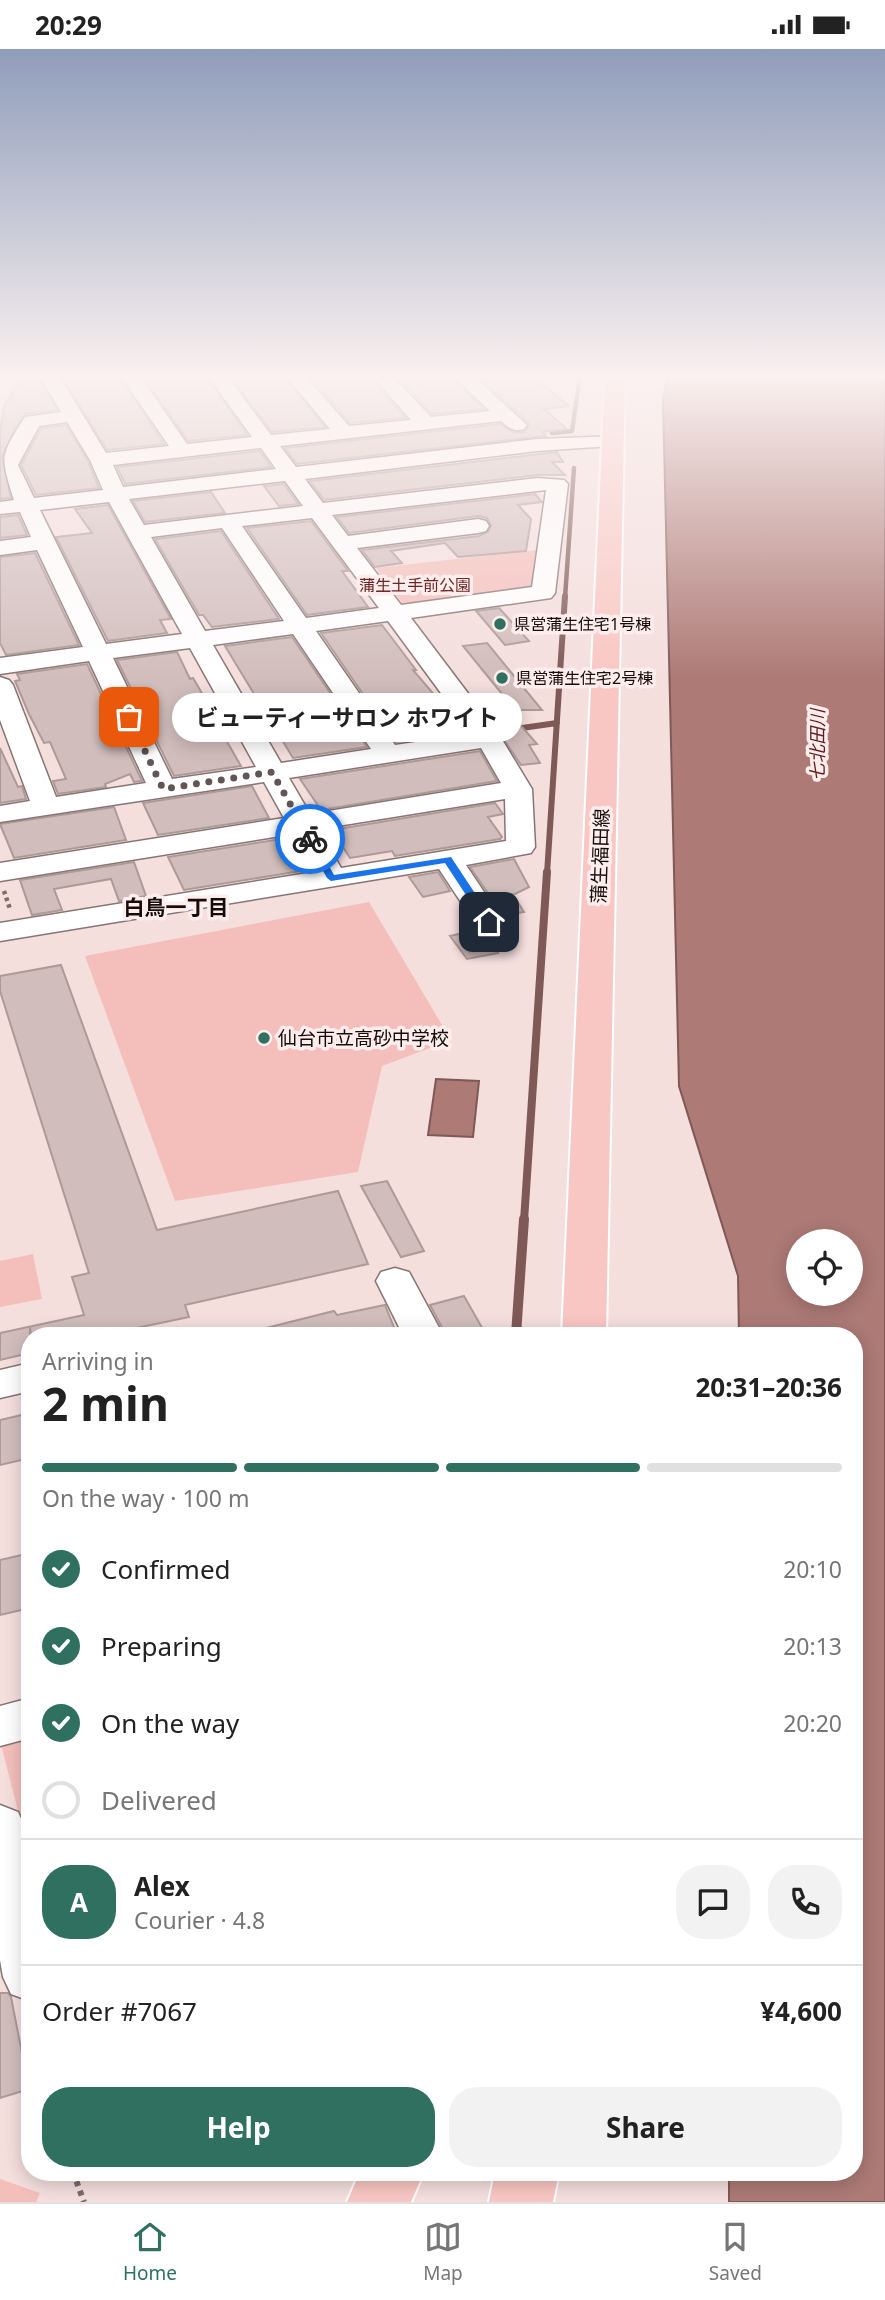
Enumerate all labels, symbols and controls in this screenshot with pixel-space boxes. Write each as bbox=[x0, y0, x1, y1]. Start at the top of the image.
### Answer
text: 20:29 bbox=[35, 7, 102, 43]
park label: 蒲生土手前公園 bbox=[359, 574, 471, 596]
place label: 県営蒲生住宅1号棟 bbox=[514, 613, 651, 635]
marker: 県営蒲生住宅1号棟 bbox=[492, 616, 508, 632]
place label: 県営蒲生住宅2号棟 bbox=[516, 667, 653, 689]
marker: 県営蒲生住宅2号棟 bbox=[494, 670, 510, 686]
pin bbox=[99, 687, 159, 747]
callout: ビューティーサロン ホワイト bbox=[171, 693, 521, 741]
icon: bag bbox=[110, 698, 148, 736]
text: ビューティーサロン ホワイト bbox=[195, 701, 499, 733]
water label: 七北田川 bbox=[805, 707, 829, 781]
courier bbox=[275, 804, 345, 874]
street label: 蒲生福田線 bbox=[585, 808, 615, 904]
icon: bike bbox=[291, 820, 329, 858]
pin bbox=[459, 892, 519, 952]
district label: 白鳥一丁目 bbox=[124, 893, 229, 921]
icon: home bbox=[470, 903, 508, 941]
place label: 仙台市立高砂中学校 bbox=[278, 1025, 449, 1051]
marker: 仙台市立高砂中学校 bbox=[256, 1030, 272, 1046]
map controls bbox=[786, 1229, 863, 1306]
button: locate bbox=[786, 1229, 863, 1306]
text: Arriving in bbox=[42, 1345, 154, 1377]
text: 20:31–20:36 bbox=[695, 1369, 842, 1405]
text: 2 min bbox=[42, 1372, 169, 1434]
text: On the way · 100 m bbox=[42, 1482, 249, 1514]
icon: check bbox=[42, 1550, 80, 1588]
text: Confirmed bbox=[101, 1551, 231, 1587]
text: 20:10 bbox=[783, 1553, 842, 1585]
icon: check bbox=[42, 1627, 80, 1665]
text: Preparing bbox=[101, 1628, 222, 1664]
text: 20:13 bbox=[783, 1630, 842, 1662]
icon: check bbox=[42, 1704, 80, 1742]
text: On the way bbox=[101, 1705, 239, 1741]
text: 20:20 bbox=[783, 1707, 842, 1739]
text: Delivered bbox=[101, 1782, 217, 1818]
button: chat bbox=[676, 1865, 750, 1939]
button: phone bbox=[768, 1865, 842, 1939]
text: Alex bbox=[134, 1868, 190, 1904]
text: A bbox=[70, 1884, 88, 1920]
text: Courier · 4.8 bbox=[134, 1904, 265, 1936]
text: Order #7067 bbox=[42, 1993, 197, 2029]
text: ¥4,600 bbox=[760, 1993, 842, 2029]
button: Help bbox=[42, 2087, 435, 2167]
button: Share bbox=[449, 2087, 842, 2167]
tab: Home bbox=[123, 2218, 177, 2286]
tab: Map bbox=[423, 2218, 463, 2286]
tab: Saved bbox=[709, 2218, 762, 2286]

